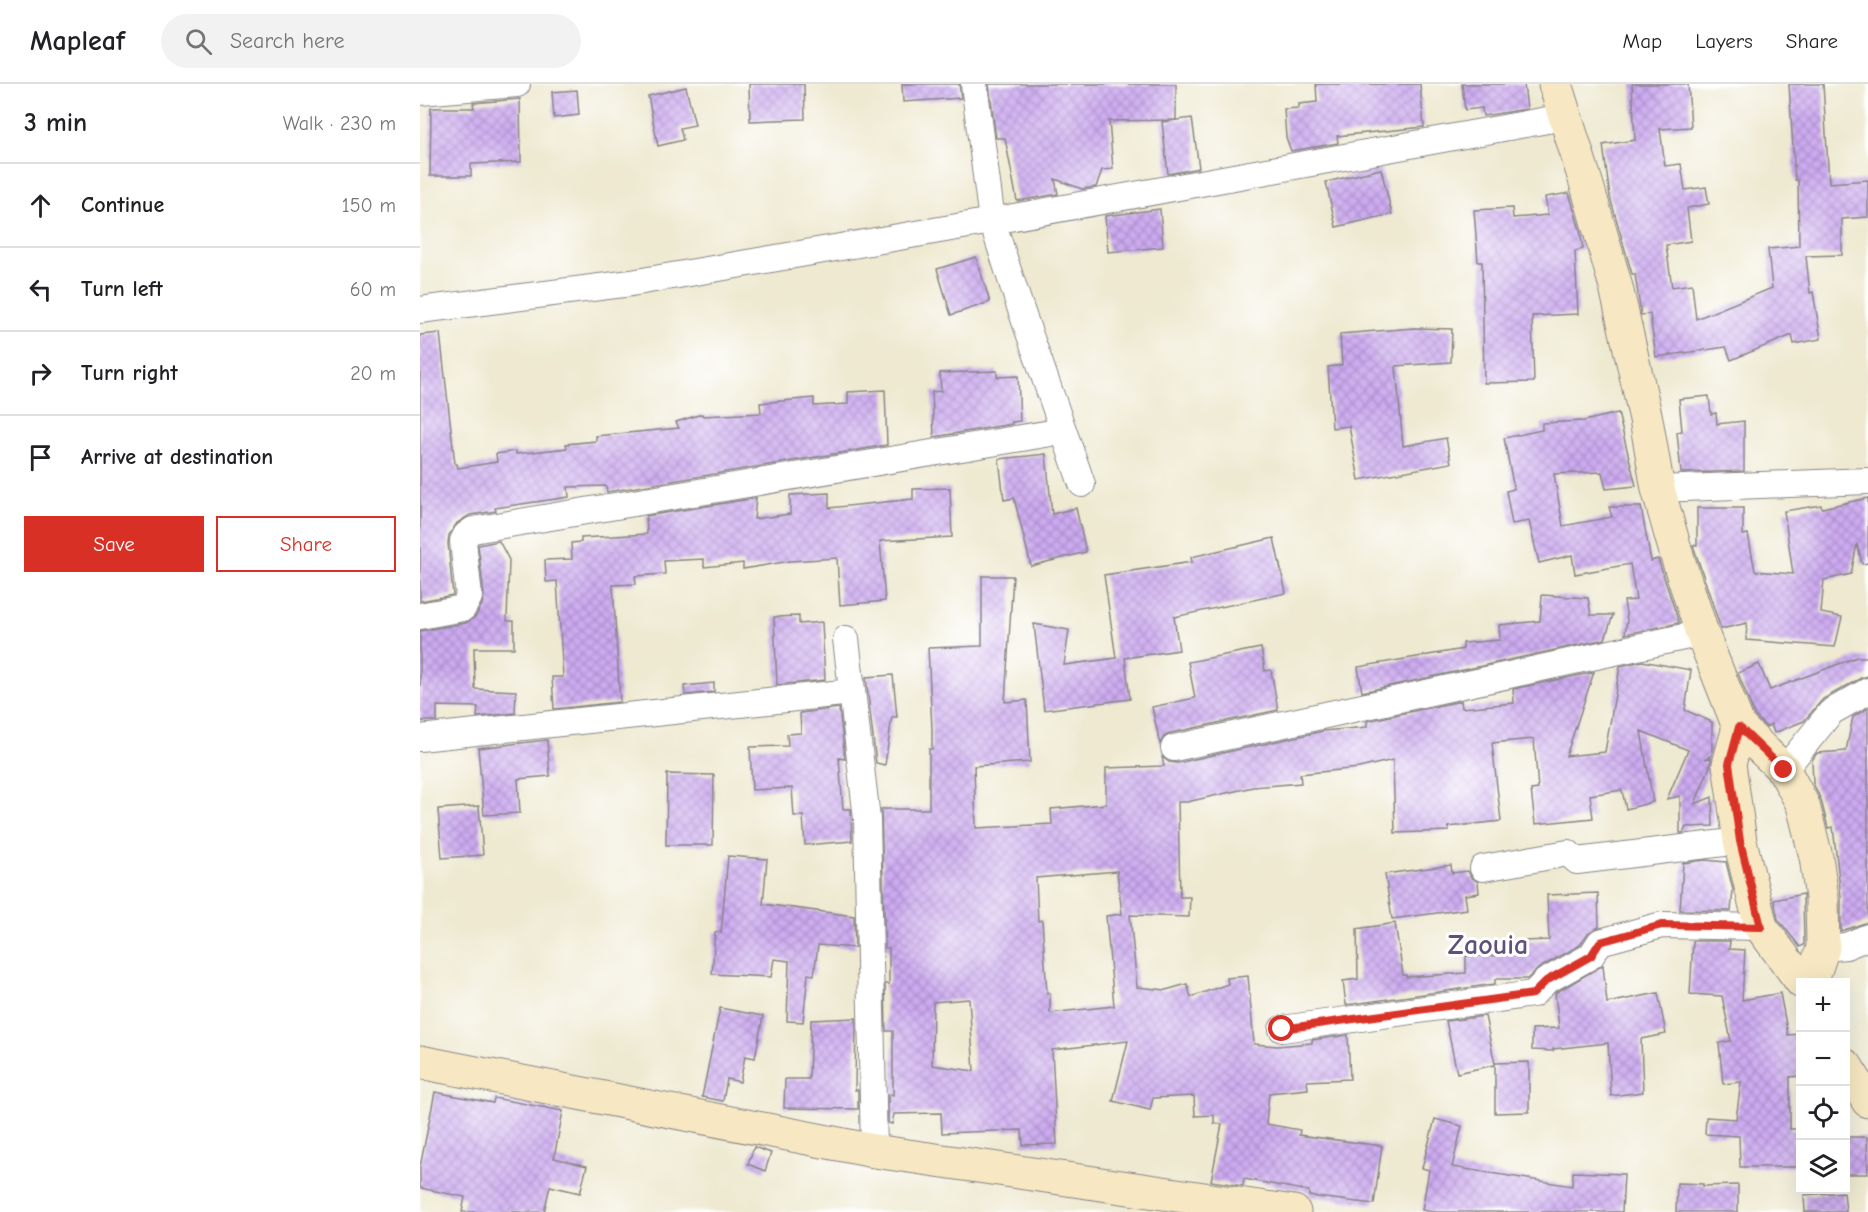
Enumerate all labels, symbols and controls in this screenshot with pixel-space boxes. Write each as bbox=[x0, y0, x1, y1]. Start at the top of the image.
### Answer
search box bbox=[161, 14, 581, 68]
text: Mapleaf bbox=[30, 25, 125, 57]
icon: search bbox=[182, 25, 215, 58]
text: Search here bbox=[230, 28, 344, 54]
text: Map bbox=[1623, 29, 1662, 53]
text: Layers bbox=[1695, 29, 1753, 53]
text: Share bbox=[1786, 29, 1838, 53]
text: 3 min bbox=[24, 108, 87, 138]
text: Walk · 230 m bbox=[283, 112, 396, 135]
icon: ahead bbox=[24, 189, 57, 222]
text: Continue bbox=[81, 192, 164, 218]
text: 150 m bbox=[342, 194, 396, 217]
icon: left bbox=[24, 273, 57, 306]
text: Turn left bbox=[81, 276, 163, 302]
text: 60 m bbox=[350, 278, 396, 301]
icon: right bbox=[24, 357, 57, 390]
text: Turn right bbox=[81, 360, 178, 386]
text: 20 m bbox=[350, 362, 396, 385]
icon: arrive bbox=[24, 441, 57, 474]
text: Arrive at destination bbox=[81, 444, 273, 470]
button: Save bbox=[24, 516, 204, 572]
button: Share bbox=[216, 516, 396, 572]
route end bbox=[1770, 756, 1796, 782]
district label: Zaouia bbox=[1448, 929, 1528, 961]
map controls bbox=[1796, 978, 1850, 1194]
button: + bbox=[1796, 978, 1850, 1032]
route start bbox=[1268, 1015, 1294, 1041]
button: − bbox=[1796, 1032, 1850, 1086]
button: locate bbox=[1796, 1086, 1850, 1140]
button: layers bbox=[1796, 1140, 1850, 1194]

